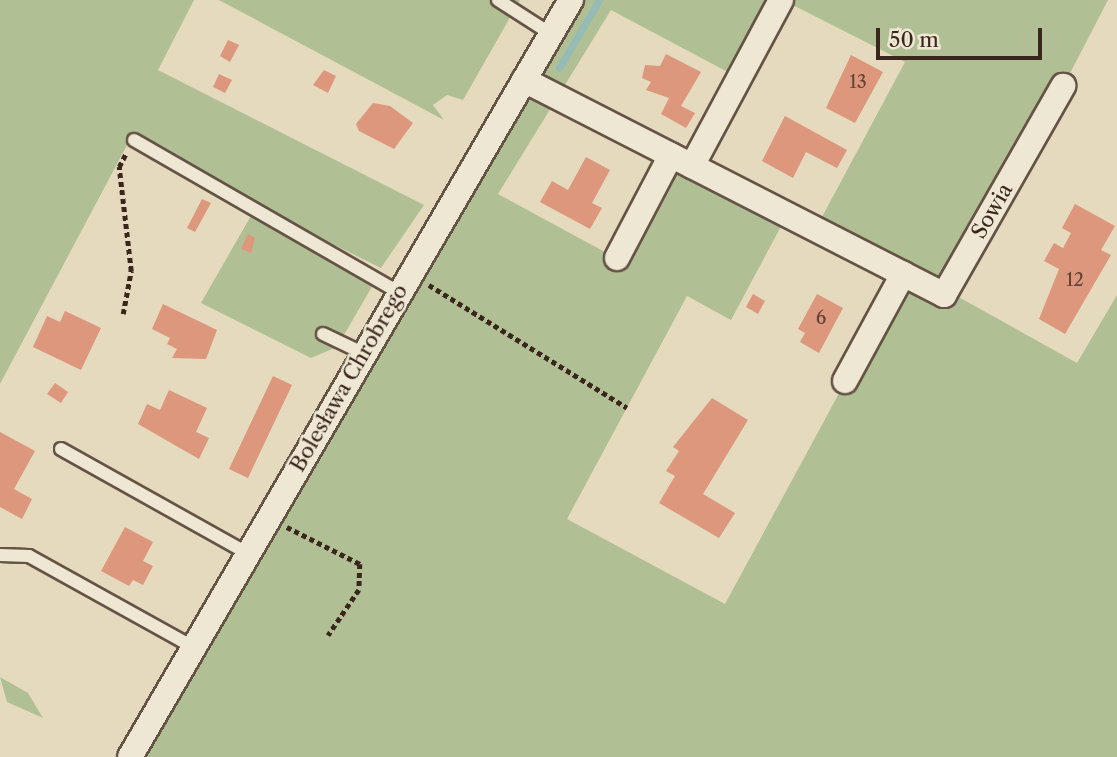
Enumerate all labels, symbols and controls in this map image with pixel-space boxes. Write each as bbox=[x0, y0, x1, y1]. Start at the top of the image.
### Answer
scale bar bbox=[879, 14, 1045, 58]
text: 50 m bbox=[889, 27, 939, 52]
house number: 13 bbox=[849, 71, 867, 93]
street label: Sowia bbox=[966, 179, 1018, 243]
house number: 12 bbox=[1066, 269, 1084, 291]
street label: Bolesława Chrobrego bbox=[285, 280, 413, 476]
house number: 6 bbox=[816, 307, 826, 329]

